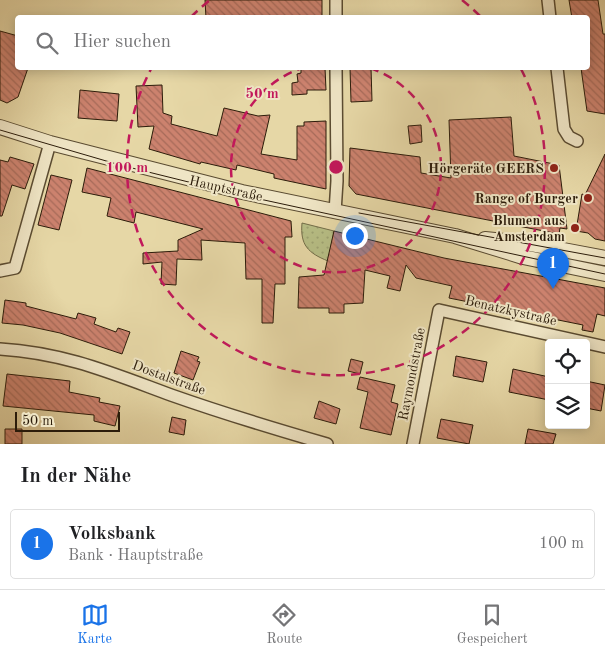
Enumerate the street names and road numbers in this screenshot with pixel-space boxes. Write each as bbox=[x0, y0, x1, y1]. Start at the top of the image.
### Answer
street label: Hauptstraße bbox=[188, 174, 264, 204]
street label: Benatzkystraße bbox=[464, 294, 558, 328]
street label: Raymondstraße bbox=[396, 326, 428, 422]
street label: Dostalstraße bbox=[130, 358, 207, 398]

